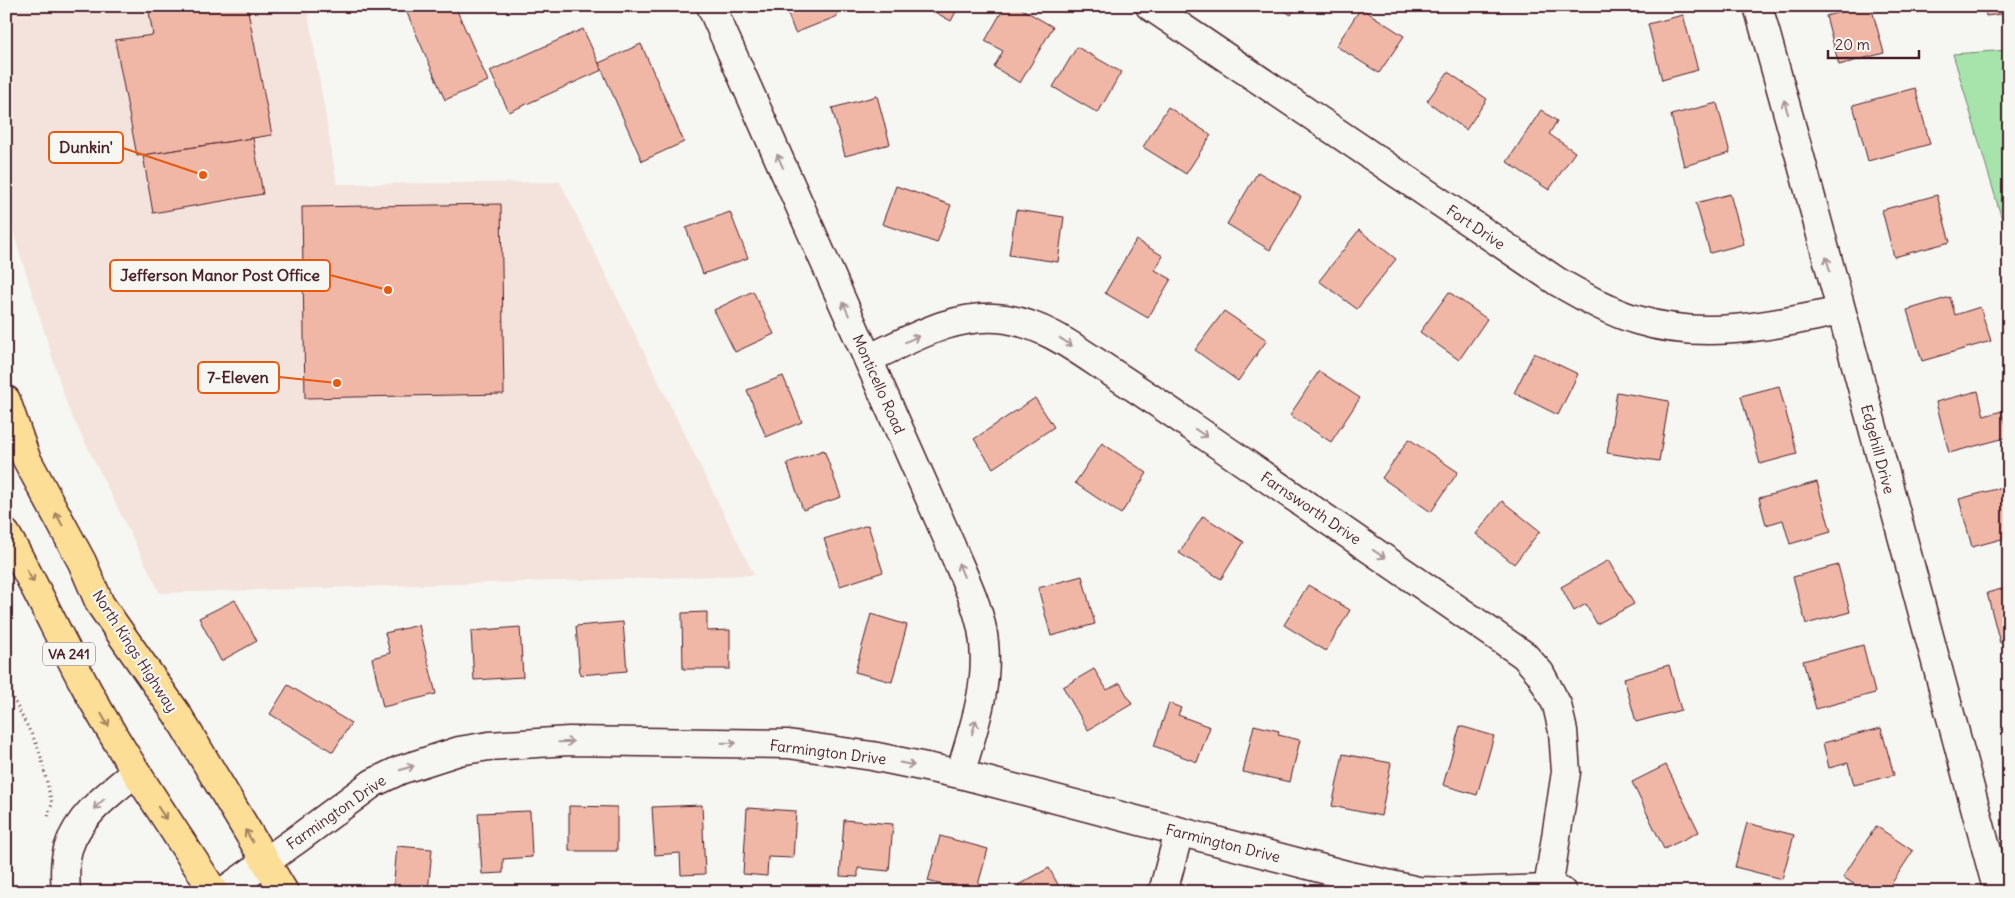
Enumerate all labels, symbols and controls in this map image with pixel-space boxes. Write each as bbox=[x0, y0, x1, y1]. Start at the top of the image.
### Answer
scale bar bbox=[1828, 28, 1919, 60]
text: 20 m bbox=[1835, 35, 1870, 54]
one-way arrow bbox=[1781, 99, 1790, 115]
callout: Dunkin' bbox=[49, 132, 123, 163]
text: Dunkin' bbox=[59, 137, 113, 157]
one-way arrow bbox=[774, 154, 784, 169]
street label: Fort Drive bbox=[1443, 201, 1509, 253]
one-way arrow bbox=[1823, 256, 1832, 272]
callout: Jefferson Manor Post Office bbox=[110, 260, 330, 291]
text: Jefferson Manor Post Office bbox=[120, 265, 320, 285]
one-way arrow bbox=[841, 302, 850, 317]
street label: Monticello Road bbox=[849, 331, 909, 437]
one-way arrow bbox=[905, 333, 920, 343]
one-way arrow bbox=[1059, 338, 1073, 348]
callout: 7-Eleven bbox=[198, 362, 279, 393]
text: 7-Eleven bbox=[207, 367, 269, 387]
street label: Edgehill Drive bbox=[1857, 402, 1899, 496]
one-way arrow bbox=[1194, 428, 1208, 438]
street label: Farnsworth Drive bbox=[1257, 467, 1365, 549]
one-way arrow bbox=[54, 512, 63, 527]
one-way arrow bbox=[1371, 549, 1385, 559]
one-way arrow bbox=[956, 563, 965, 578]
one-way arrow bbox=[26, 568, 35, 583]
street label: North Kings Highway bbox=[88, 586, 182, 716]
road number: VA 241 bbox=[43, 642, 95, 666]
one-way arrow bbox=[101, 713, 111, 727]
one-way arrow bbox=[970, 720, 980, 736]
street label: Farmington Drive bbox=[769, 735, 887, 769]
one-way arrow bbox=[558, 737, 574, 747]
one-way arrow bbox=[721, 739, 737, 748]
one-way arrow bbox=[899, 759, 915, 769]
one-way arrow bbox=[399, 763, 414, 772]
street label: Farmington Drive bbox=[283, 771, 389, 853]
one-way arrow bbox=[92, 798, 105, 810]
one-way arrow bbox=[157, 806, 167, 820]
street label: Farmington Drive bbox=[1164, 820, 1282, 866]
one-way arrow bbox=[244, 829, 254, 843]

